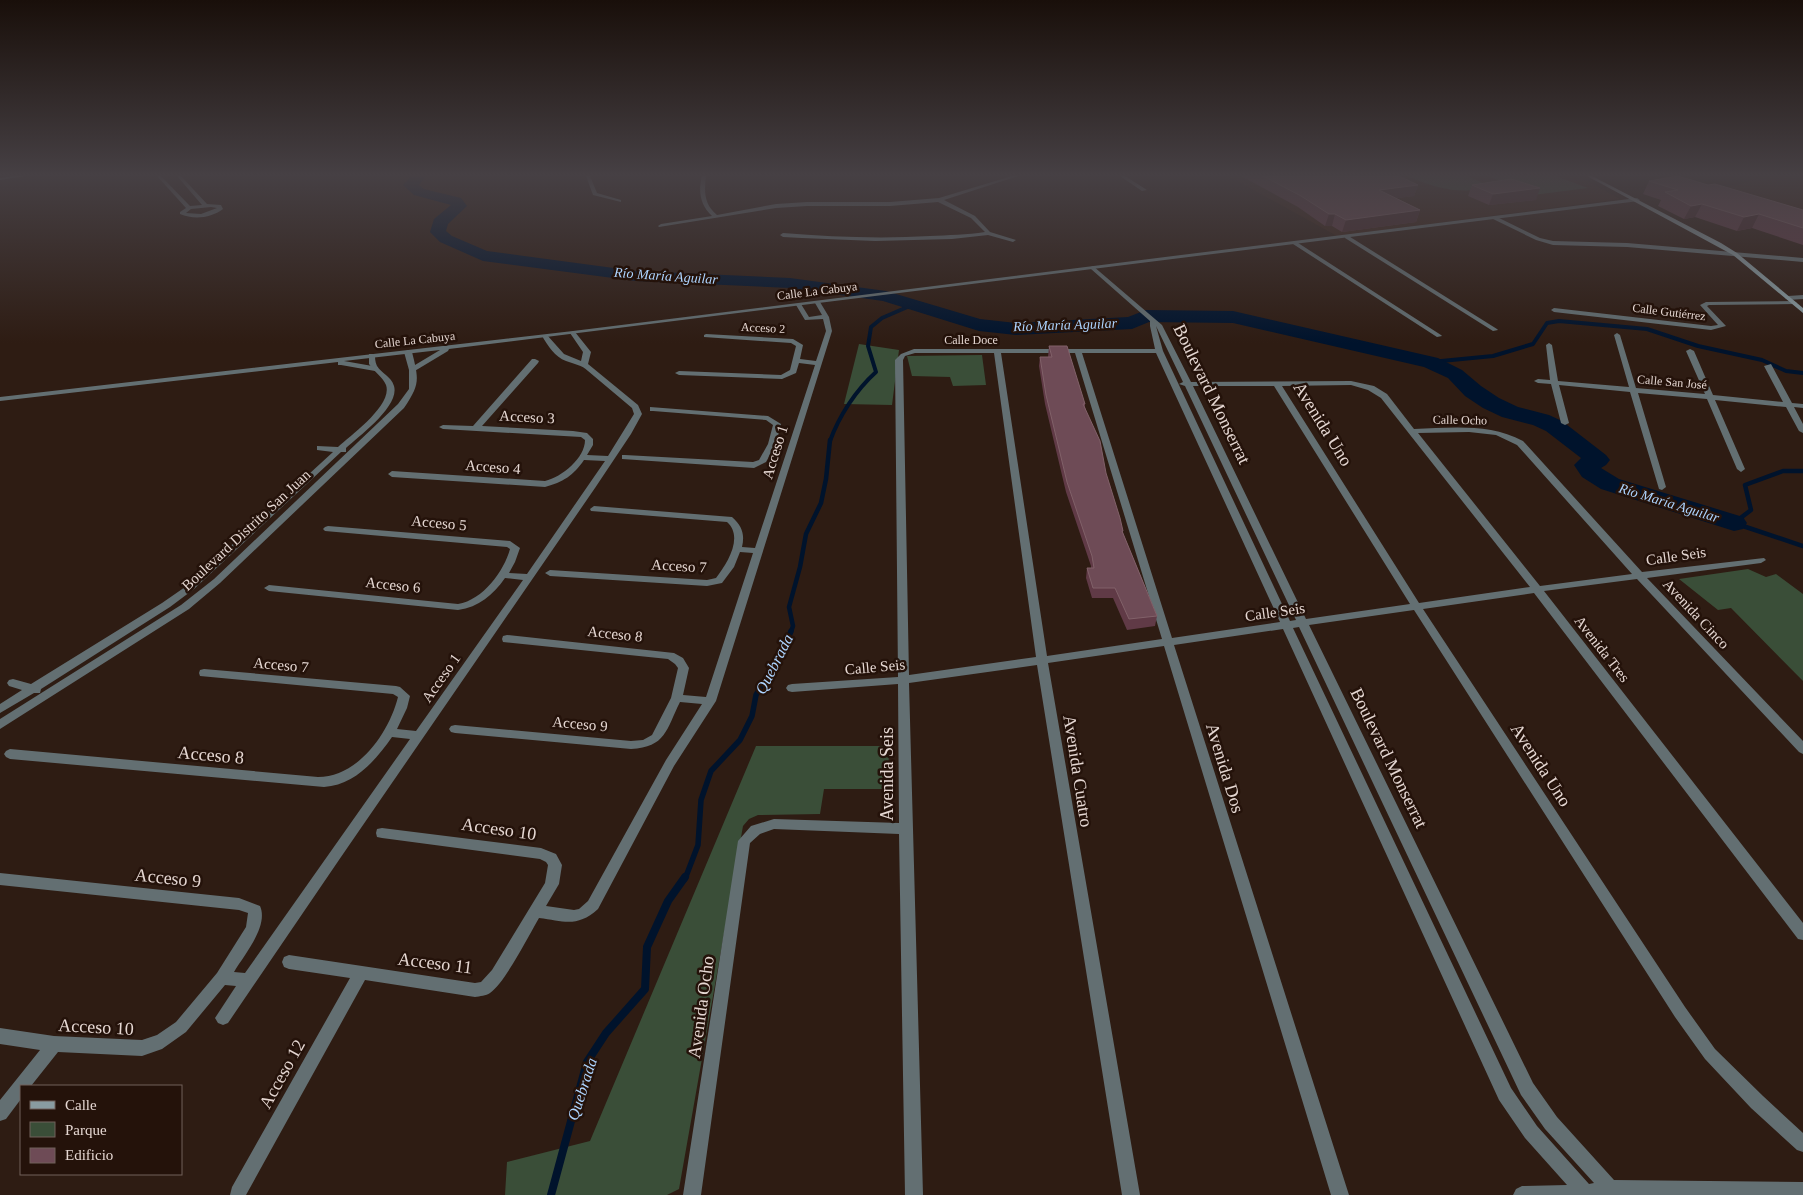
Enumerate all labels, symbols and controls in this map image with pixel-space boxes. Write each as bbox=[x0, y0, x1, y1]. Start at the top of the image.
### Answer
water label: Río María Aguilar bbox=[613, 265, 719, 287]
street label: Calle La Cabuya bbox=[776, 279, 859, 303]
street label: Calle Gutiérrez bbox=[1632, 301, 1706, 323]
water label: Río María Aguilar bbox=[1012, 316, 1118, 334]
street label: Acceso 2 bbox=[740, 320, 786, 336]
street label: Boulevard Monserrat bbox=[1169, 321, 1255, 467]
street label: Calle La Cabuya bbox=[374, 329, 456, 351]
street label: Calle Doce bbox=[944, 333, 998, 347]
street label: Calle San José bbox=[1637, 372, 1707, 392]
street label: Avenida Uno bbox=[1289, 378, 1357, 470]
street label: Acceso 3 bbox=[499, 408, 555, 426]
street label: Calle Ocho bbox=[1433, 413, 1487, 427]
street label: Acceso 1 bbox=[759, 423, 791, 481]
street label: Acceso 4 bbox=[465, 457, 522, 477]
street label: Boulevard Distrito San Juan bbox=[179, 466, 314, 594]
water label: Río María Aguilar bbox=[1616, 480, 1721, 526]
street label: Acceso 5 bbox=[411, 513, 467, 533]
street label: Calle Seis bbox=[1645, 544, 1707, 568]
street label: Acceso 7 bbox=[651, 557, 708, 575]
street label: Acceso 6 bbox=[365, 574, 422, 596]
street label: Avenida Cinco bbox=[1660, 576, 1732, 652]
street label: Calle Seis bbox=[1244, 600, 1306, 624]
street label: Avenida Tres bbox=[1571, 613, 1633, 685]
street label: Acceso 8 bbox=[587, 623, 643, 645]
water label: Quebrada bbox=[752, 631, 796, 697]
street label: Acceso 1 bbox=[419, 651, 463, 705]
street label: Acceso 7 bbox=[253, 655, 310, 675]
street label: Calle Seis bbox=[844, 656, 906, 678]
street label: Boulevard Monserrat bbox=[1346, 685, 1432, 831]
street label: Acceso 9 bbox=[552, 714, 608, 734]
street label: Avenida Cuatro bbox=[1059, 714, 1097, 828]
street label: Avenida Uno bbox=[1507, 720, 1575, 810]
street label: Avenida Dos bbox=[1202, 721, 1248, 815]
street label: Avenida Seis bbox=[877, 727, 897, 821]
street label: Acceso 8 bbox=[177, 742, 245, 768]
street label: Acceso 10 bbox=[460, 814, 538, 844]
street label: Acceso 9 bbox=[134, 865, 202, 891]
street label: Acceso 11 bbox=[397, 949, 473, 977]
street label: Avenida Ocho bbox=[684, 955, 718, 1059]
street label: Acceso 10 bbox=[58, 1015, 134, 1039]
street label: Acceso 12 bbox=[255, 1036, 309, 1112]
water label: Quebrada bbox=[564, 1056, 600, 1122]
legend bbox=[20, 1085, 182, 1175]
text: Calle bbox=[65, 1097, 97, 1113]
text: Parque bbox=[65, 1122, 107, 1138]
text: Edificio bbox=[65, 1147, 113, 1163]

